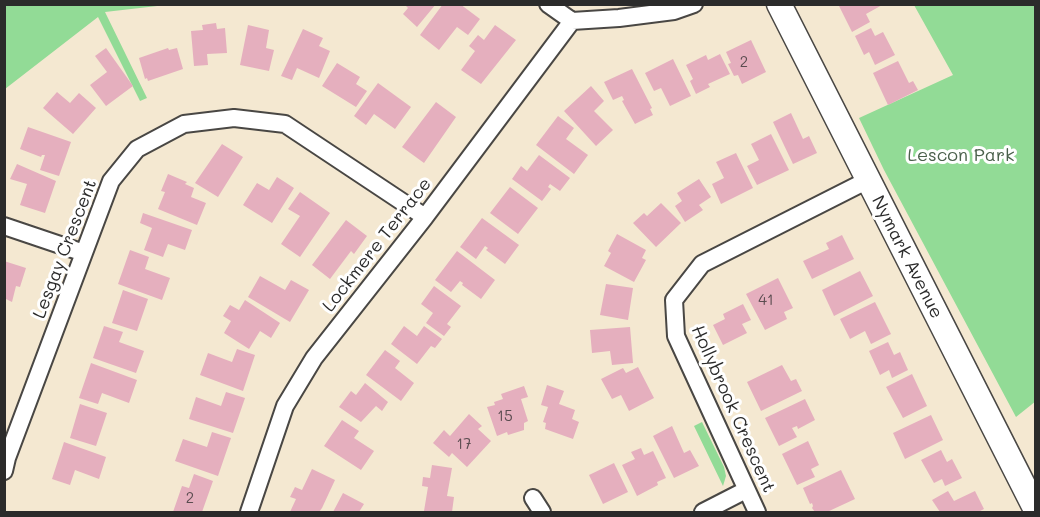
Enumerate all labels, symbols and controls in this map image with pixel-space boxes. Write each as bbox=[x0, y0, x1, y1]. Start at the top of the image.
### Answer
house number: 2 bbox=[740, 53, 748, 71]
park label: Lescon Park bbox=[907, 144, 1015, 166]
street label: Lockmere Terrace bbox=[318, 174, 436, 316]
street label: Lesgay Crescent bbox=[28, 176, 102, 322]
street label: Nymark Avenue bbox=[867, 192, 947, 322]
house number: 41 bbox=[758, 291, 774, 309]
street label: Hollybrook Crescent bbox=[686, 322, 780, 496]
house number: 15 bbox=[497, 407, 513, 425]
house number: 17 bbox=[456, 435, 472, 453]
house number: 2 bbox=[186, 489, 194, 507]

